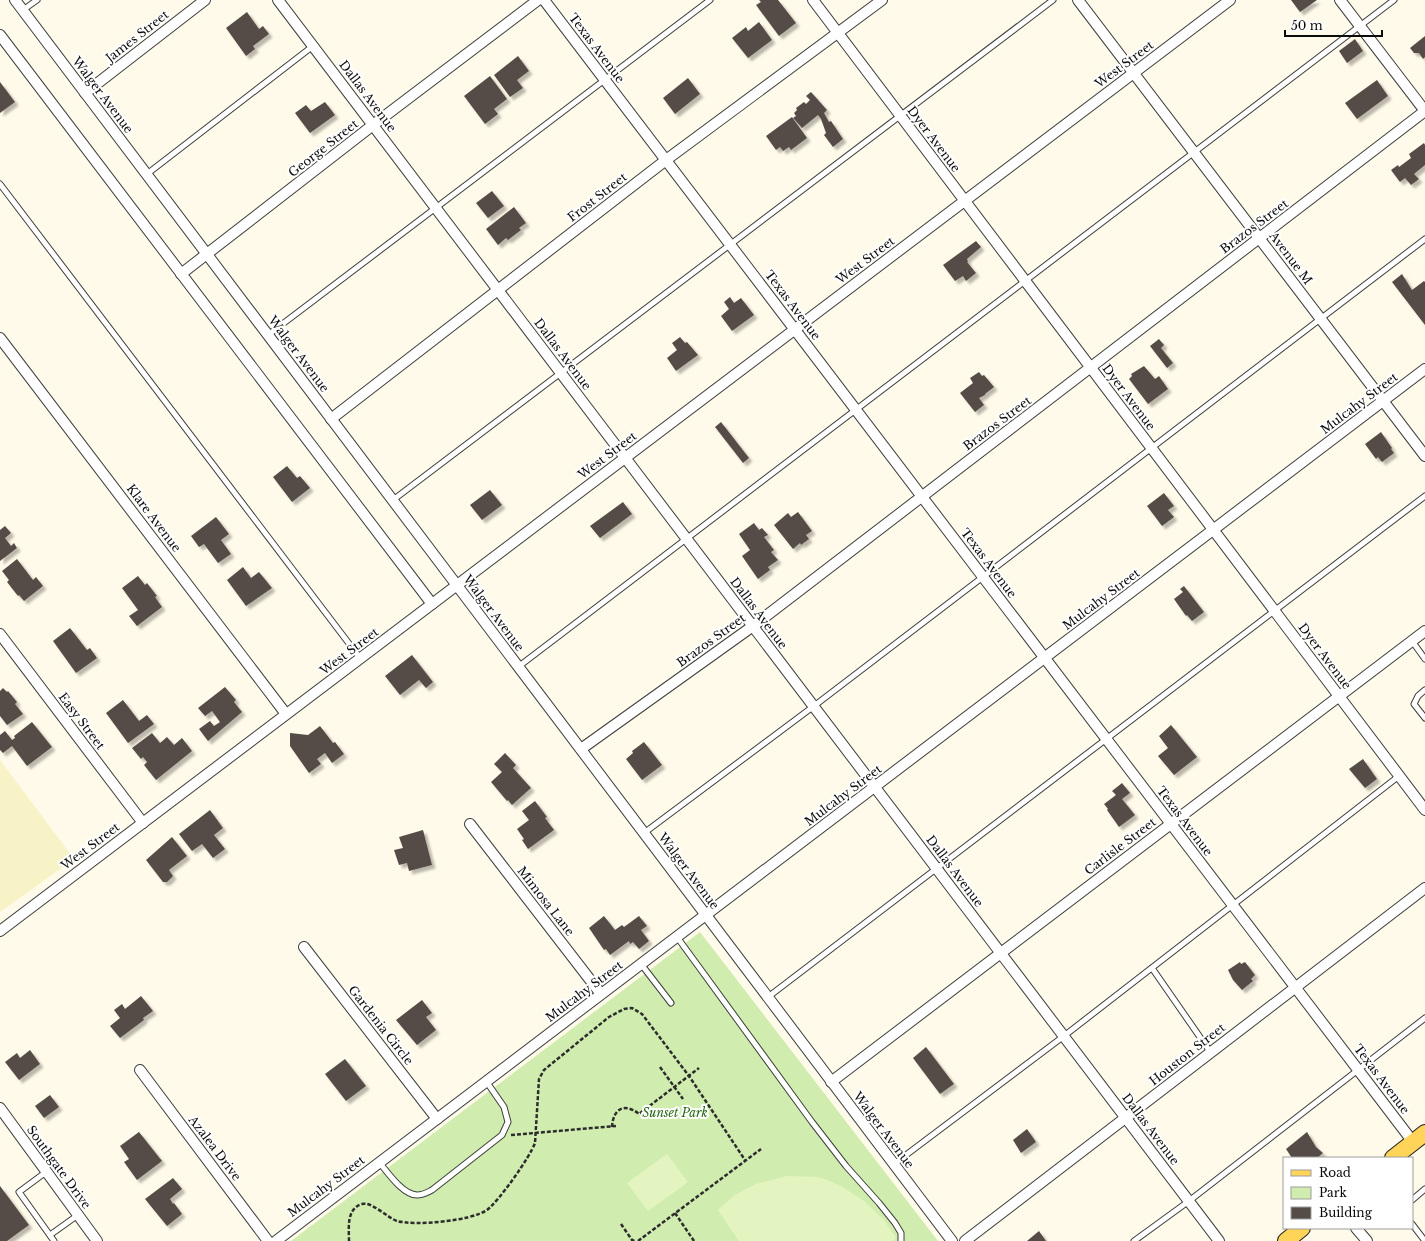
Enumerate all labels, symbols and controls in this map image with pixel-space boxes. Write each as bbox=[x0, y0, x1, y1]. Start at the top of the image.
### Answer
street label: James Street bbox=[101, 6, 172, 66]
street label: Texas Avenue bbox=[566, 10, 628, 86]
scale bar bbox=[1285, 12, 1382, 38]
text: 50 m bbox=[1291, 18, 1323, 33]
street label: West Street bbox=[1091, 37, 1157, 92]
street label: Walger Avenue bbox=[69, 53, 137, 136]
street label: Dallas Avenue bbox=[336, 57, 400, 135]
street label: Dyer Avenue bbox=[904, 103, 964, 175]
street label: George Street bbox=[285, 116, 361, 180]
street label: Frost Street bbox=[564, 169, 630, 225]
street label: Brazos Street bbox=[1217, 195, 1291, 256]
street label: Avenue M bbox=[1266, 228, 1316, 287]
street label: West Street bbox=[832, 233, 898, 288]
street label: Texas Avenue bbox=[762, 267, 824, 343]
street label: Walger Avenue bbox=[265, 312, 333, 395]
street label: Dallas Avenue bbox=[531, 315, 595, 393]
street label: Dyer Avenue bbox=[1099, 361, 1159, 433]
street label: Mulcahy Street bbox=[1317, 369, 1401, 437]
street label: Brazos Street bbox=[960, 392, 1034, 453]
street label: West Street bbox=[574, 428, 640, 483]
street label: Klare Avenue bbox=[124, 481, 184, 555]
street label: Texas Avenue bbox=[958, 525, 1020, 601]
street label: Mulcahy Street bbox=[1059, 565, 1143, 633]
street label: Walger Avenue bbox=[460, 571, 528, 654]
street label: Dallas Avenue bbox=[727, 574, 791, 652]
street label: Brazos Street bbox=[674, 610, 749, 670]
street label: Dyer Avenue bbox=[1295, 620, 1355, 692]
street label: West Street bbox=[316, 624, 382, 679]
street label: Easy Street bbox=[56, 690, 109, 753]
street label: Mulcahy Street bbox=[801, 761, 885, 829]
street label: Texas Avenue bbox=[1154, 783, 1216, 859]
street label: Carlisle Street bbox=[1081, 814, 1159, 878]
street label: West Street bbox=[57, 819, 123, 874]
street label: Walger Avenue bbox=[655, 829, 723, 912]
street label: Dallas Avenue bbox=[923, 832, 987, 910]
street label: Mimosa Lane bbox=[514, 863, 578, 939]
street label: Mulcahy Street bbox=[542, 957, 626, 1025]
street label: Gardenia Circle bbox=[345, 982, 417, 1068]
street label: Houston Street bbox=[1146, 1019, 1228, 1088]
street label: Texas Avenue bbox=[1351, 1041, 1413, 1117]
street label: Walger Avenue bbox=[850, 1088, 918, 1171]
street label: Dallas Avenue bbox=[1119, 1090, 1183, 1168]
park label: Sunset Park bbox=[642, 1105, 708, 1120]
street label: Azalea Drive bbox=[185, 1112, 244, 1184]
street label: Southgate Drive bbox=[24, 1122, 94, 1212]
street label: Mulcahy Street bbox=[284, 1152, 368, 1220]
legend bbox=[1283, 1157, 1413, 1229]
text: Road bbox=[1319, 1165, 1351, 1180]
text: Park bbox=[1319, 1185, 1347, 1200]
text: Building bbox=[1319, 1205, 1373, 1220]

